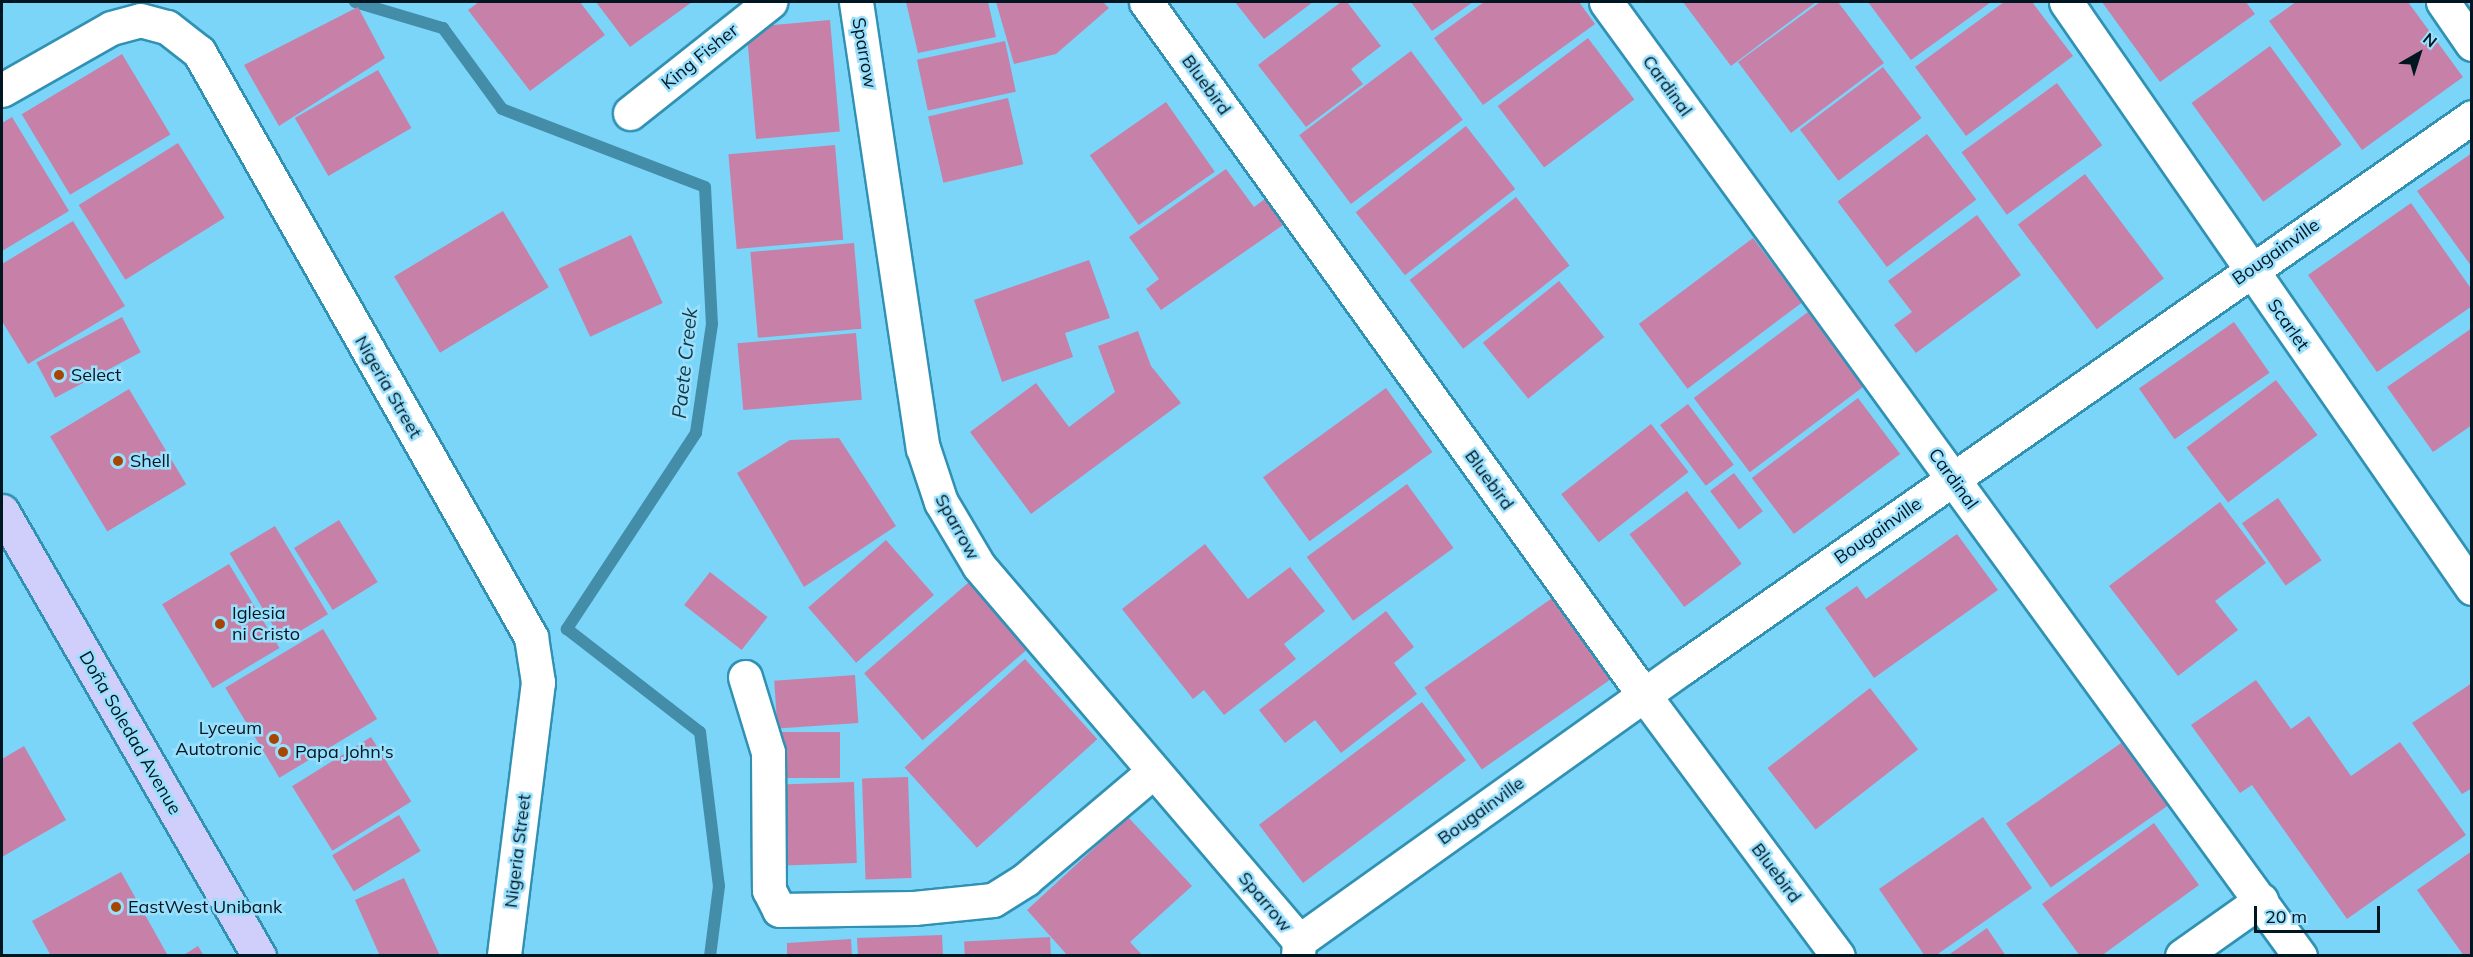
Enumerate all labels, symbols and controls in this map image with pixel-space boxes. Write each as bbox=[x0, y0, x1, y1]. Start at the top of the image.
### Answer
street label: Sparrow bbox=[847, 16, 881, 90]
street label: King Fisher bbox=[657, 20, 743, 94]
north arrow bbox=[2389, 24, 2449, 84]
text: N bbox=[2419, 28, 2441, 52]
street label: Bluebird bbox=[1177, 51, 1235, 119]
street label: Cardinal bbox=[1638, 51, 1696, 121]
street label: Bougainville bbox=[2228, 214, 2324, 290]
street label: Scarlet bbox=[2263, 295, 2313, 355]
water label: Paete Creek bbox=[666, 306, 702, 420]
street label: Nigeria Street bbox=[350, 332, 426, 442]
place label: Select bbox=[71, 364, 121, 386]
marker: Select bbox=[52, 368, 66, 382]
street label: Cardinal bbox=[1924, 444, 1982, 514]
street label: Bluebird bbox=[1460, 446, 1518, 514]
place label: Shell bbox=[130, 450, 170, 472]
marker: Shell bbox=[111, 454, 125, 468]
street label: Sparrow bbox=[930, 490, 984, 564]
street label: Bougainville bbox=[1830, 493, 1926, 569]
place label: Iglesia ni Cristo bbox=[232, 603, 300, 646]
marker: Iglesia ni Cristo bbox=[213, 617, 227, 631]
street label: Doña Soledad Avenue bbox=[74, 647, 186, 819]
place label: Lyceum Autotronic bbox=[175, 718, 262, 760]
marker: Lyceum Autotronic bbox=[267, 732, 281, 746]
place label: Papa John's bbox=[295, 741, 394, 763]
marker: Papa John's bbox=[276, 745, 290, 759]
street label: Bougainville bbox=[1434, 772, 1528, 850]
street label: Nigeria Street bbox=[500, 793, 536, 909]
street label: Bluebird bbox=[1747, 839, 1805, 907]
street label: Sparrow bbox=[1234, 868, 1296, 936]
scale bar bbox=[2257, 894, 2383, 932]
place label: EastWest Unibank bbox=[128, 896, 282, 918]
marker: EastWest Unibank bbox=[109, 900, 123, 914]
text: 20 m bbox=[2265, 905, 2307, 928]

